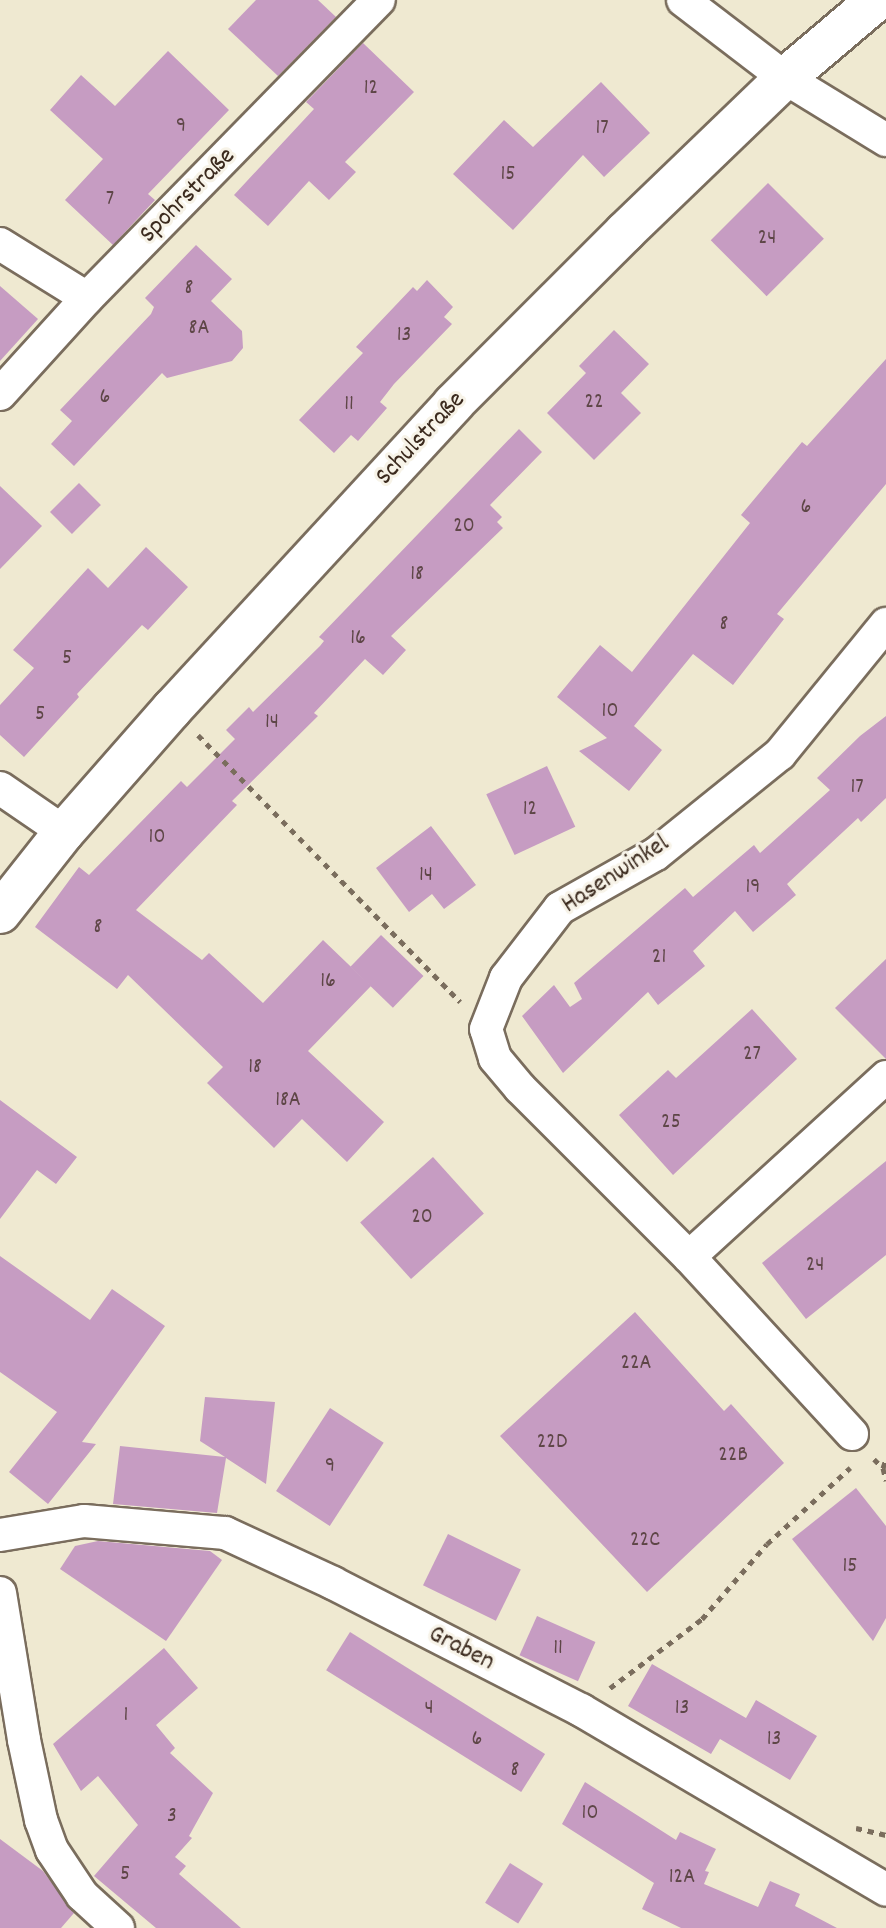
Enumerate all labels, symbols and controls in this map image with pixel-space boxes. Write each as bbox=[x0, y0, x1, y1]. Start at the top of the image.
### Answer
house number: 12 bbox=[364, 76, 378, 102]
house number: 9 bbox=[176, 114, 186, 140]
house number: 17 bbox=[595, 116, 609, 142]
street label: Spohrstraße bbox=[134, 142, 242, 250]
house number: 15 bbox=[500, 162, 516, 188]
house number: 7 bbox=[106, 187, 114, 213]
house number: 24 bbox=[758, 226, 776, 252]
house number: 8 bbox=[185, 276, 193, 302]
house number: 8A bbox=[189, 316, 209, 342]
house number: 13 bbox=[397, 323, 411, 349]
house number: 6 bbox=[100, 385, 110, 411]
street label: Schulstraße bbox=[370, 385, 472, 493]
house number: 22 bbox=[584, 390, 604, 416]
house number: 11 bbox=[344, 392, 354, 418]
house number: 6 bbox=[801, 495, 811, 521]
house number: 20 bbox=[453, 514, 475, 540]
house number: 18 bbox=[410, 562, 424, 588]
house number: 8 bbox=[720, 612, 728, 638]
house number: 16 bbox=[350, 626, 366, 652]
house number: 5 bbox=[62, 646, 72, 672]
house number: 10 bbox=[602, 699, 618, 725]
house number: 5 bbox=[35, 702, 45, 728]
house number: 14 bbox=[265, 710, 279, 736]
house number: 17 bbox=[850, 775, 864, 801]
house number: 12 bbox=[523, 797, 537, 823]
house number: 10 bbox=[149, 825, 165, 851]
street label: Hasenwinkel bbox=[556, 829, 676, 921]
house number: 14 bbox=[419, 863, 433, 889]
house number: 19 bbox=[746, 875, 760, 901]
house number: 8 bbox=[94, 915, 102, 941]
house number: 21 bbox=[652, 945, 666, 971]
house number: 16 bbox=[320, 969, 336, 995]
house number: 27 bbox=[743, 1042, 761, 1068]
house number: 18 bbox=[248, 1055, 262, 1081]
house number: 18A bbox=[275, 1088, 301, 1114]
house number: 25 bbox=[661, 1110, 681, 1136]
house number: 20 bbox=[411, 1205, 433, 1231]
house number: 24 bbox=[806, 1253, 824, 1279]
house number: 22A bbox=[620, 1351, 652, 1377]
house number: 22D bbox=[537, 1430, 567, 1456]
house number: 22B bbox=[718, 1443, 748, 1469]
house number: 9 bbox=[325, 1454, 335, 1480]
house number: 22C bbox=[630, 1528, 660, 1554]
house number: 15 bbox=[842, 1554, 858, 1580]
street label: Graben bbox=[423, 1619, 499, 1679]
house number: 11 bbox=[553, 1636, 563, 1662]
house number: 4 bbox=[424, 1696, 434, 1722]
house number: 13 bbox=[675, 1696, 689, 1722]
house number: 1 bbox=[124, 1703, 128, 1729]
house number: 6 bbox=[472, 1727, 482, 1753]
house number: 13 bbox=[767, 1727, 781, 1753]
house number: 8 bbox=[511, 1758, 519, 1784]
house number: 10 bbox=[582, 1801, 598, 1827]
house number: 3 bbox=[167, 1804, 177, 1830]
house number: 5 bbox=[120, 1862, 130, 1888]
house number: 12A bbox=[669, 1865, 695, 1891]

